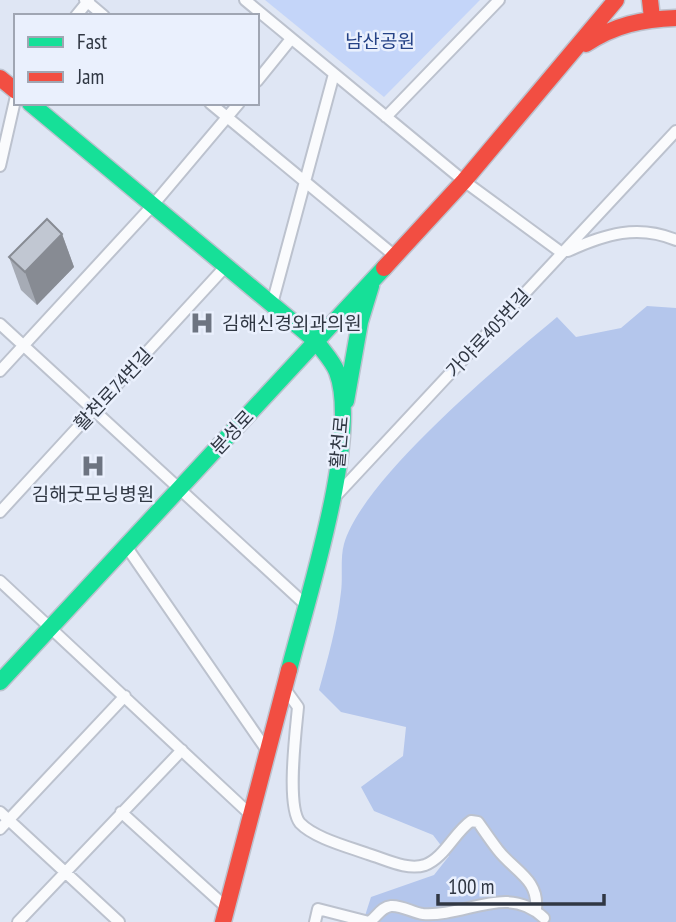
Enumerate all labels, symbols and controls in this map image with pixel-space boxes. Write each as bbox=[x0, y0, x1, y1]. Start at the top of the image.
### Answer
legend bbox=[14, 14, 259, 105]
text: Fast bbox=[77, 28, 107, 55]
park label: 남산공원 bbox=[345, 29, 415, 53]
text: Jam bbox=[76, 63, 104, 90]
street label: 가야로405번길 bbox=[441, 283, 535, 383]
hospital icon: 김해신경외과의원 bbox=[188, 309, 216, 337]
place label: 김해신경외과의원 bbox=[222, 311, 362, 335]
street label: 활천로74번길 bbox=[69, 343, 157, 435]
street label: 분성로 bbox=[205, 405, 259, 459]
street label: 활천로 bbox=[325, 415, 353, 469]
hospital icon: 김해굿모닝병원 bbox=[79, 452, 107, 480]
place label: 김해굿모닝병원 bbox=[32, 482, 154, 506]
scale bar bbox=[438, 862, 604, 906]
text: 100 m bbox=[448, 873, 494, 900]

